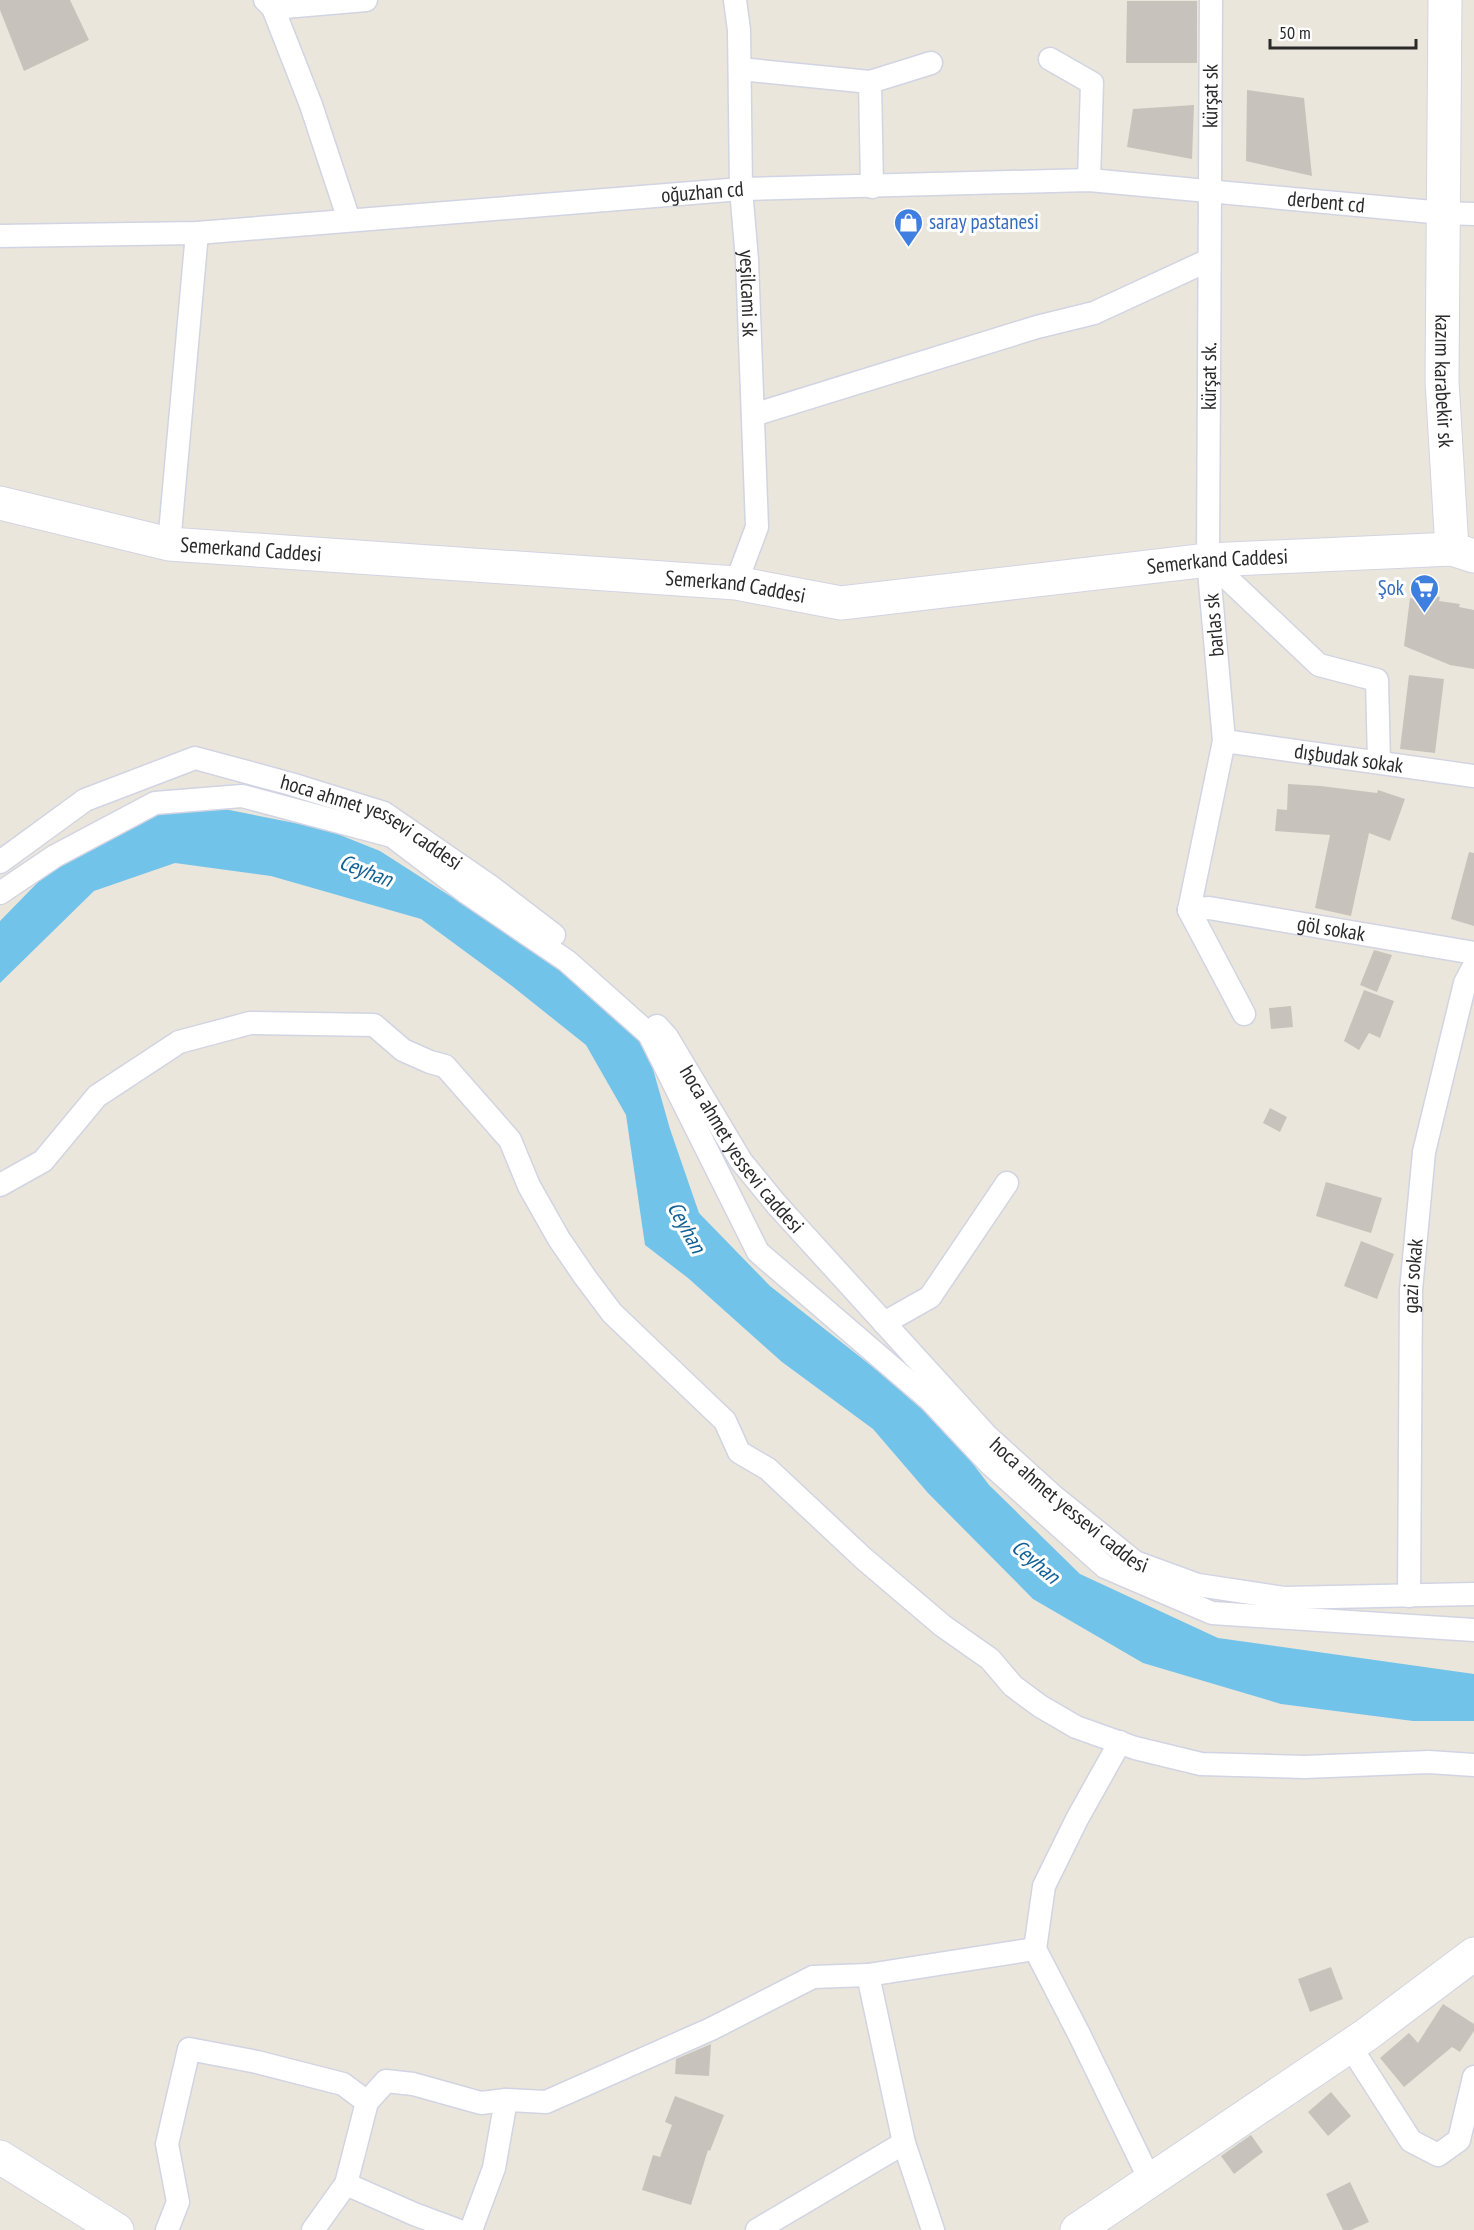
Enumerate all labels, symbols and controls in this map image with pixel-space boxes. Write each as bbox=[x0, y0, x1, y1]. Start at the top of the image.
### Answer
scale bar bbox=[1270, 12, 1416, 50]
text: 50 m bbox=[1279, 21, 1311, 44]
street label: kürşat sk bbox=[1196, 64, 1224, 128]
street label: oğuzhan cd bbox=[660, 175, 745, 208]
street label: derbent cd bbox=[1286, 185, 1366, 219]
shop icon: saray pastanesi bbox=[892, 206, 924, 248]
place label: saray pastanesi bbox=[929, 208, 1039, 235]
street label: yeşilcami sk bbox=[733, 249, 764, 337]
street label: kazım karabekir sk bbox=[1429, 314, 1460, 448]
street label: kürşat sk. bbox=[1195, 342, 1222, 410]
street label: Semerkand Caddesi bbox=[179, 531, 322, 567]
street label: Semerkand Caddesi bbox=[1145, 542, 1289, 580]
street label: Semerkand Caddesi bbox=[664, 564, 808, 609]
supermarket icon: Şok bbox=[1409, 572, 1441, 614]
place label: Şok bbox=[1378, 574, 1404, 601]
street label: barlas sk bbox=[1197, 592, 1230, 658]
street label: dışbudak sokak bbox=[1293, 737, 1405, 779]
street label: hoca ahmet yessevi caddesi bbox=[278, 768, 468, 876]
water label: Ceyhan bbox=[335, 847, 398, 893]
street label: göl sokak bbox=[1295, 909, 1367, 947]
street label: hoca ahmet yessevi caddesi bbox=[674, 1060, 810, 1239]
water label: Ceyhan bbox=[662, 1196, 713, 1259]
street label: gazi sokak bbox=[1397, 1237, 1429, 1314]
street label: hoca ahmet yessevi caddesi bbox=[984, 1431, 1152, 1579]
water label: Ceyhan bbox=[1006, 1533, 1067, 1590]

